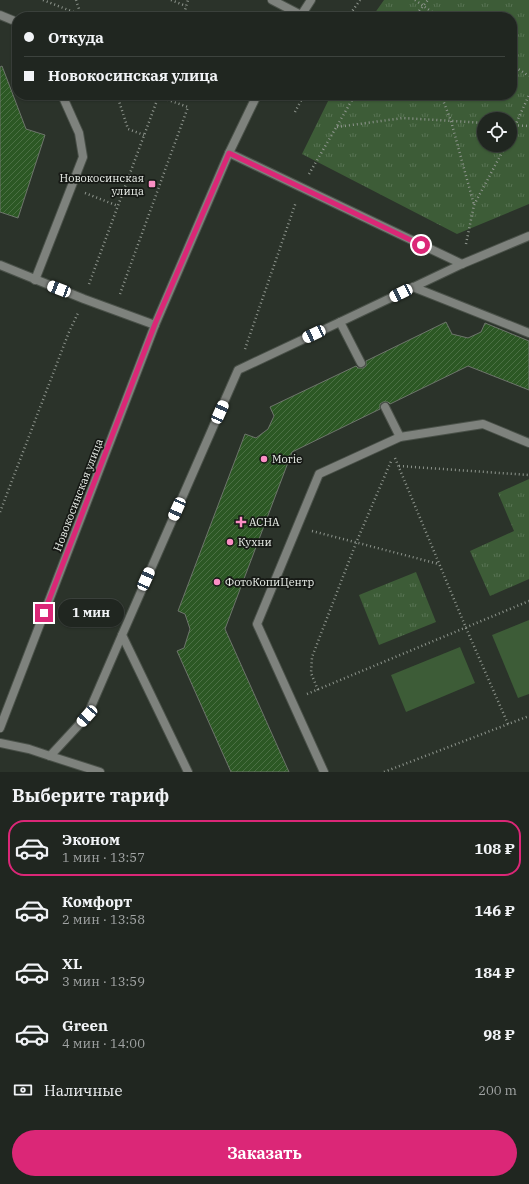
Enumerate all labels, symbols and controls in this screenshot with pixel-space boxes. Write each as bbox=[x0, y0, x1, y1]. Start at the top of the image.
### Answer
text: Откуда bbox=[48, 28, 104, 47]
text: Новокосинская улица bbox=[48, 66, 218, 85]
map controls bbox=[477, 112, 517, 152]
button: locate bbox=[477, 112, 517, 152]
place label: Новокосинская улица bbox=[60, 171, 144, 198]
marker: Новокосинская улица bbox=[147, 179, 157, 189]
route start bbox=[412, 236, 430, 254]
car bbox=[46, 279, 72, 299]
car bbox=[388, 282, 414, 304]
car bbox=[301, 323, 327, 345]
car bbox=[210, 399, 230, 425]
street label: Новокосинская улица bbox=[50, 437, 106, 553]
place label: Morie bbox=[272, 452, 302, 466]
marker: Morie bbox=[259, 454, 269, 464]
car bbox=[167, 496, 187, 522]
place label: АСНА bbox=[249, 515, 280, 529]
marker: АСНА bbox=[236, 517, 246, 527]
place label: Кухни bbox=[238, 535, 272, 549]
marker: Кухни bbox=[225, 537, 235, 547]
car bbox=[136, 566, 156, 592]
place label: ФотоКопиЦентр bbox=[225, 575, 315, 589]
marker: ФотоКопиЦентр bbox=[212, 577, 222, 587]
callout: 1 мин bbox=[58, 599, 124, 627]
route end bbox=[35, 604, 53, 622]
text: 1 мин bbox=[72, 604, 110, 621]
car bbox=[75, 703, 99, 729]
text: Выберите тариф bbox=[12, 784, 169, 807]
icon: car bbox=[14, 830, 50, 866]
text: Эконом bbox=[62, 830, 120, 849]
text: 108 ₽ bbox=[474, 839, 515, 858]
text: 1 мин · 13:57 bbox=[62, 849, 145, 866]
icon: car bbox=[14, 892, 50, 928]
text: Комфорт bbox=[62, 892, 132, 911]
text: 146 ₽ bbox=[474, 901, 515, 920]
text: 2 мин · 13:58 bbox=[62, 911, 145, 928]
icon: car bbox=[14, 954, 50, 990]
text: XL bbox=[62, 954, 82, 973]
text: 184 ₽ bbox=[474, 963, 515, 982]
text: 3 мин · 13:59 bbox=[62, 973, 145, 990]
icon: car bbox=[14, 1016, 50, 1052]
text: Green bbox=[62, 1016, 108, 1035]
text: 98 ₽ bbox=[483, 1025, 515, 1044]
text: 4 мин · 14:00 bbox=[62, 1035, 145, 1052]
icon: cash bbox=[12, 1079, 34, 1101]
text: Наличные bbox=[44, 1081, 122, 1100]
text: 200 m bbox=[478, 1082, 517, 1099]
button: Заказать bbox=[12, 1130, 517, 1176]

